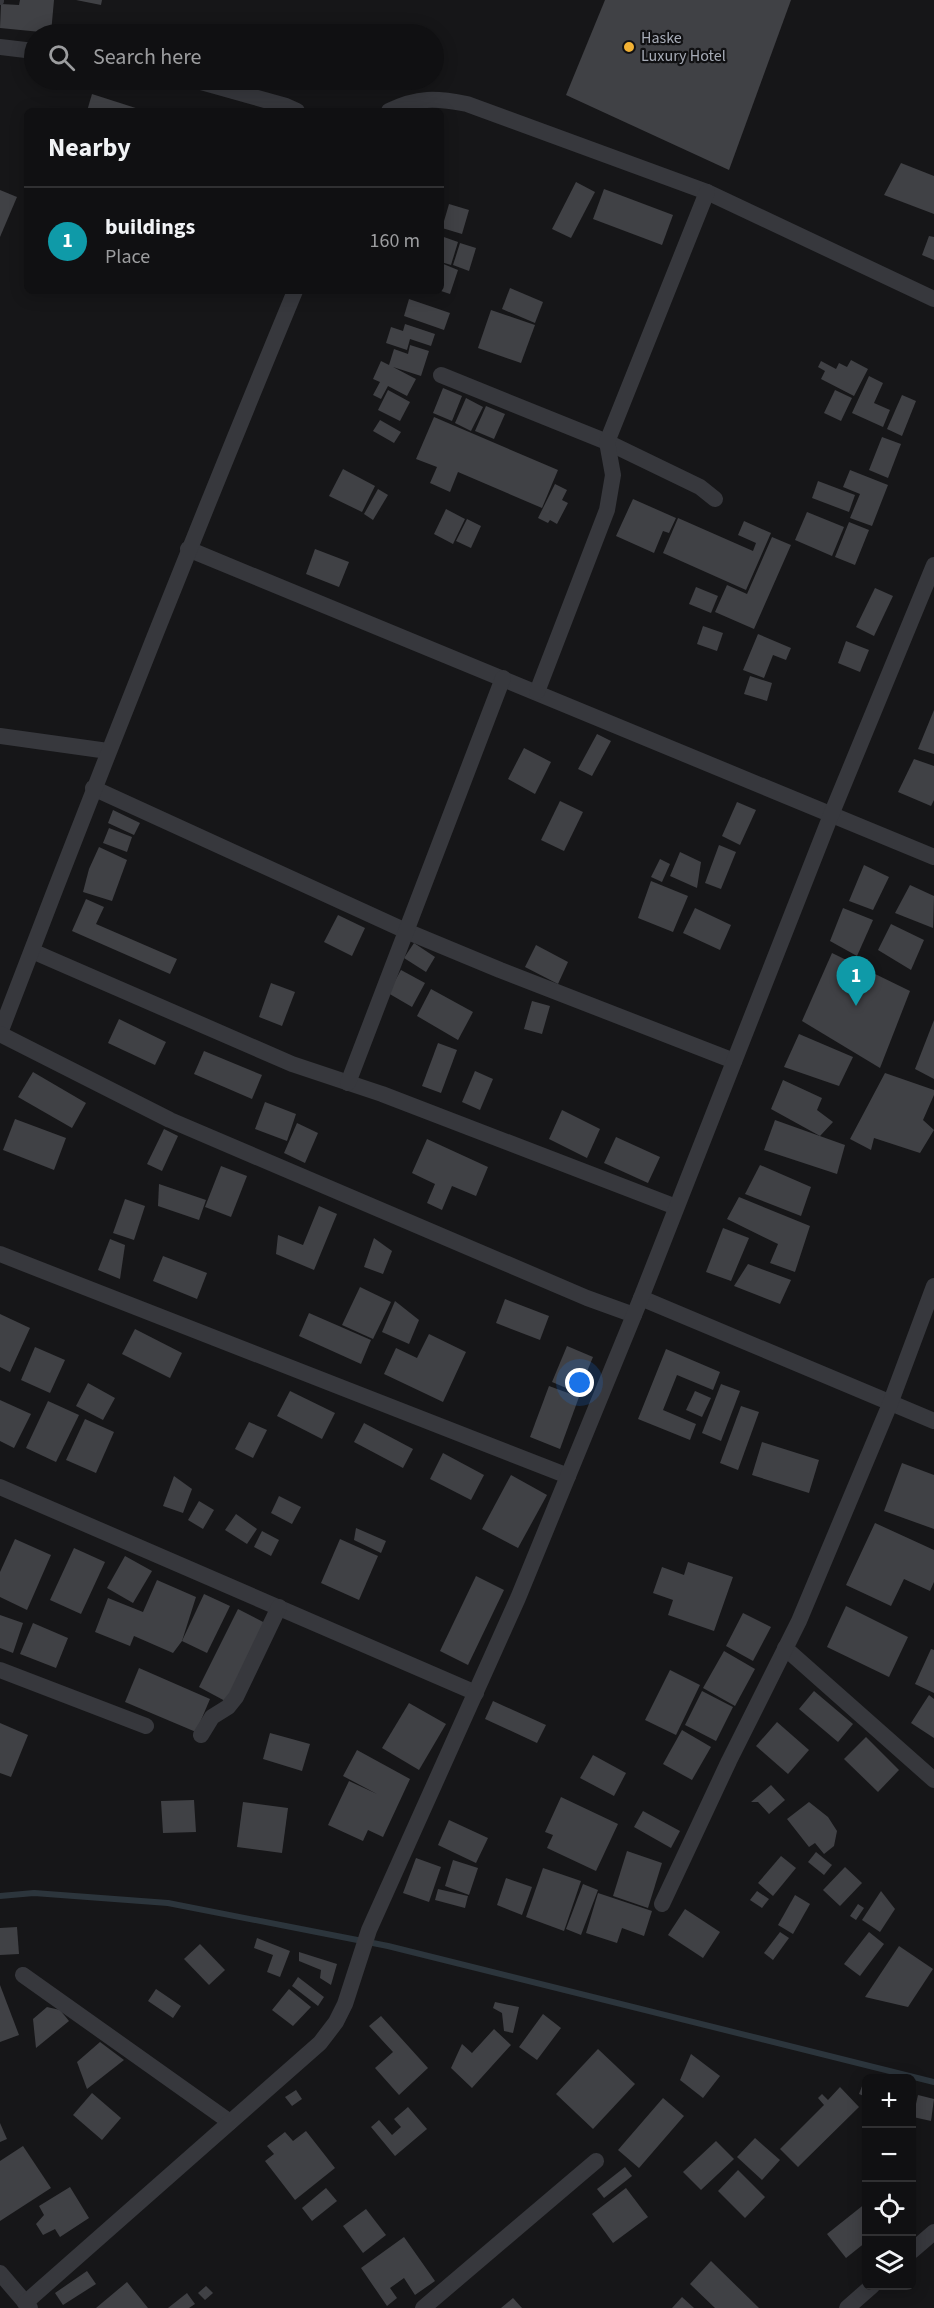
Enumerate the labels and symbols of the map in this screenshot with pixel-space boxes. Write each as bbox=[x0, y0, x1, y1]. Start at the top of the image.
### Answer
place label: Haske Luxury Hotel bbox=[641, 27, 726, 67]
marker: Haske Luxury Hotel bbox=[622, 40, 636, 54]
pin: 1 bbox=[836, 956, 876, 1006]
your location bbox=[565, 1368, 594, 1397]

